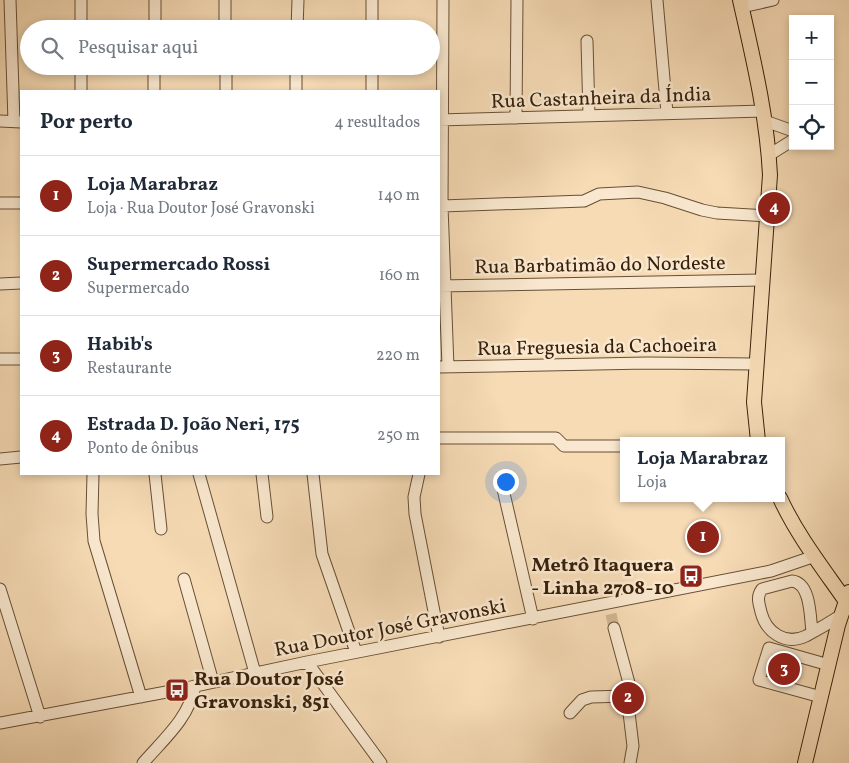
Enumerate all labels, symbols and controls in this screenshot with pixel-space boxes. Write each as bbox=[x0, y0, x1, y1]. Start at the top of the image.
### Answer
map controls bbox=[789, 15, 834, 150]
button: + bbox=[789, 15, 834, 60]
search box bbox=[20, 20, 440, 75]
icon: search bbox=[38, 34, 66, 62]
text: Pesquisar aqui bbox=[78, 35, 198, 61]
button: − bbox=[789, 60, 834, 105]
street label: Rua Castanheira da Índia bbox=[490, 81, 712, 117]
button: locate bbox=[789, 105, 834, 150]
text: Por perto bbox=[40, 108, 133, 137]
text: 4 resultados bbox=[334, 112, 420, 134]
text: Loja Marabraz bbox=[87, 172, 218, 198]
text: 1 bbox=[53, 185, 59, 207]
text: 140 m bbox=[378, 185, 420, 207]
pin: 4 bbox=[758, 189, 790, 227]
text: Loja · Rua Doutor José Gravonski bbox=[87, 198, 315, 220]
street label: Rua Barbatimão do Nordeste bbox=[474, 250, 726, 282]
text: Supermercado Rossi bbox=[87, 252, 270, 278]
text: 2 bbox=[52, 265, 60, 287]
text: 160 m bbox=[379, 265, 420, 287]
text: Supermercado bbox=[87, 278, 189, 300]
text: Habib's bbox=[87, 332, 153, 358]
street label: Rua Freguesia da Cachoeira bbox=[477, 332, 717, 364]
text: 3 bbox=[52, 345, 60, 367]
text: 220 m bbox=[376, 345, 420, 367]
text: Restaurante bbox=[87, 358, 172, 380]
text: Estrada D. João Neri, 175 bbox=[87, 412, 300, 438]
text: 4 bbox=[51, 425, 61, 447]
text: 250 m bbox=[377, 425, 420, 447]
popup bbox=[620, 437, 785, 502]
text: Ponto de ônibus bbox=[87, 438, 199, 460]
text: Loja Marabraz bbox=[637, 446, 768, 472]
your location bbox=[493, 469, 519, 495]
text: Loja bbox=[637, 472, 667, 494]
pin: 1 bbox=[687, 518, 719, 556]
place label: Metrô Itaquera - Linha 2708-10 bbox=[531, 552, 674, 603]
bus stop icon: Metrô Itaquera - Linha 2708-10 bbox=[678, 563, 704, 589]
street label: Rua Doutor José Gravonski bbox=[272, 593, 509, 665]
pin: 3 bbox=[768, 650, 800, 688]
place label: Rua Doutor José Gravonski, 851 bbox=[194, 666, 344, 717]
bus stop icon: Rua Doutor José Gravonski, 851 bbox=[164, 677, 190, 703]
pin: 2 bbox=[612, 679, 644, 717]

